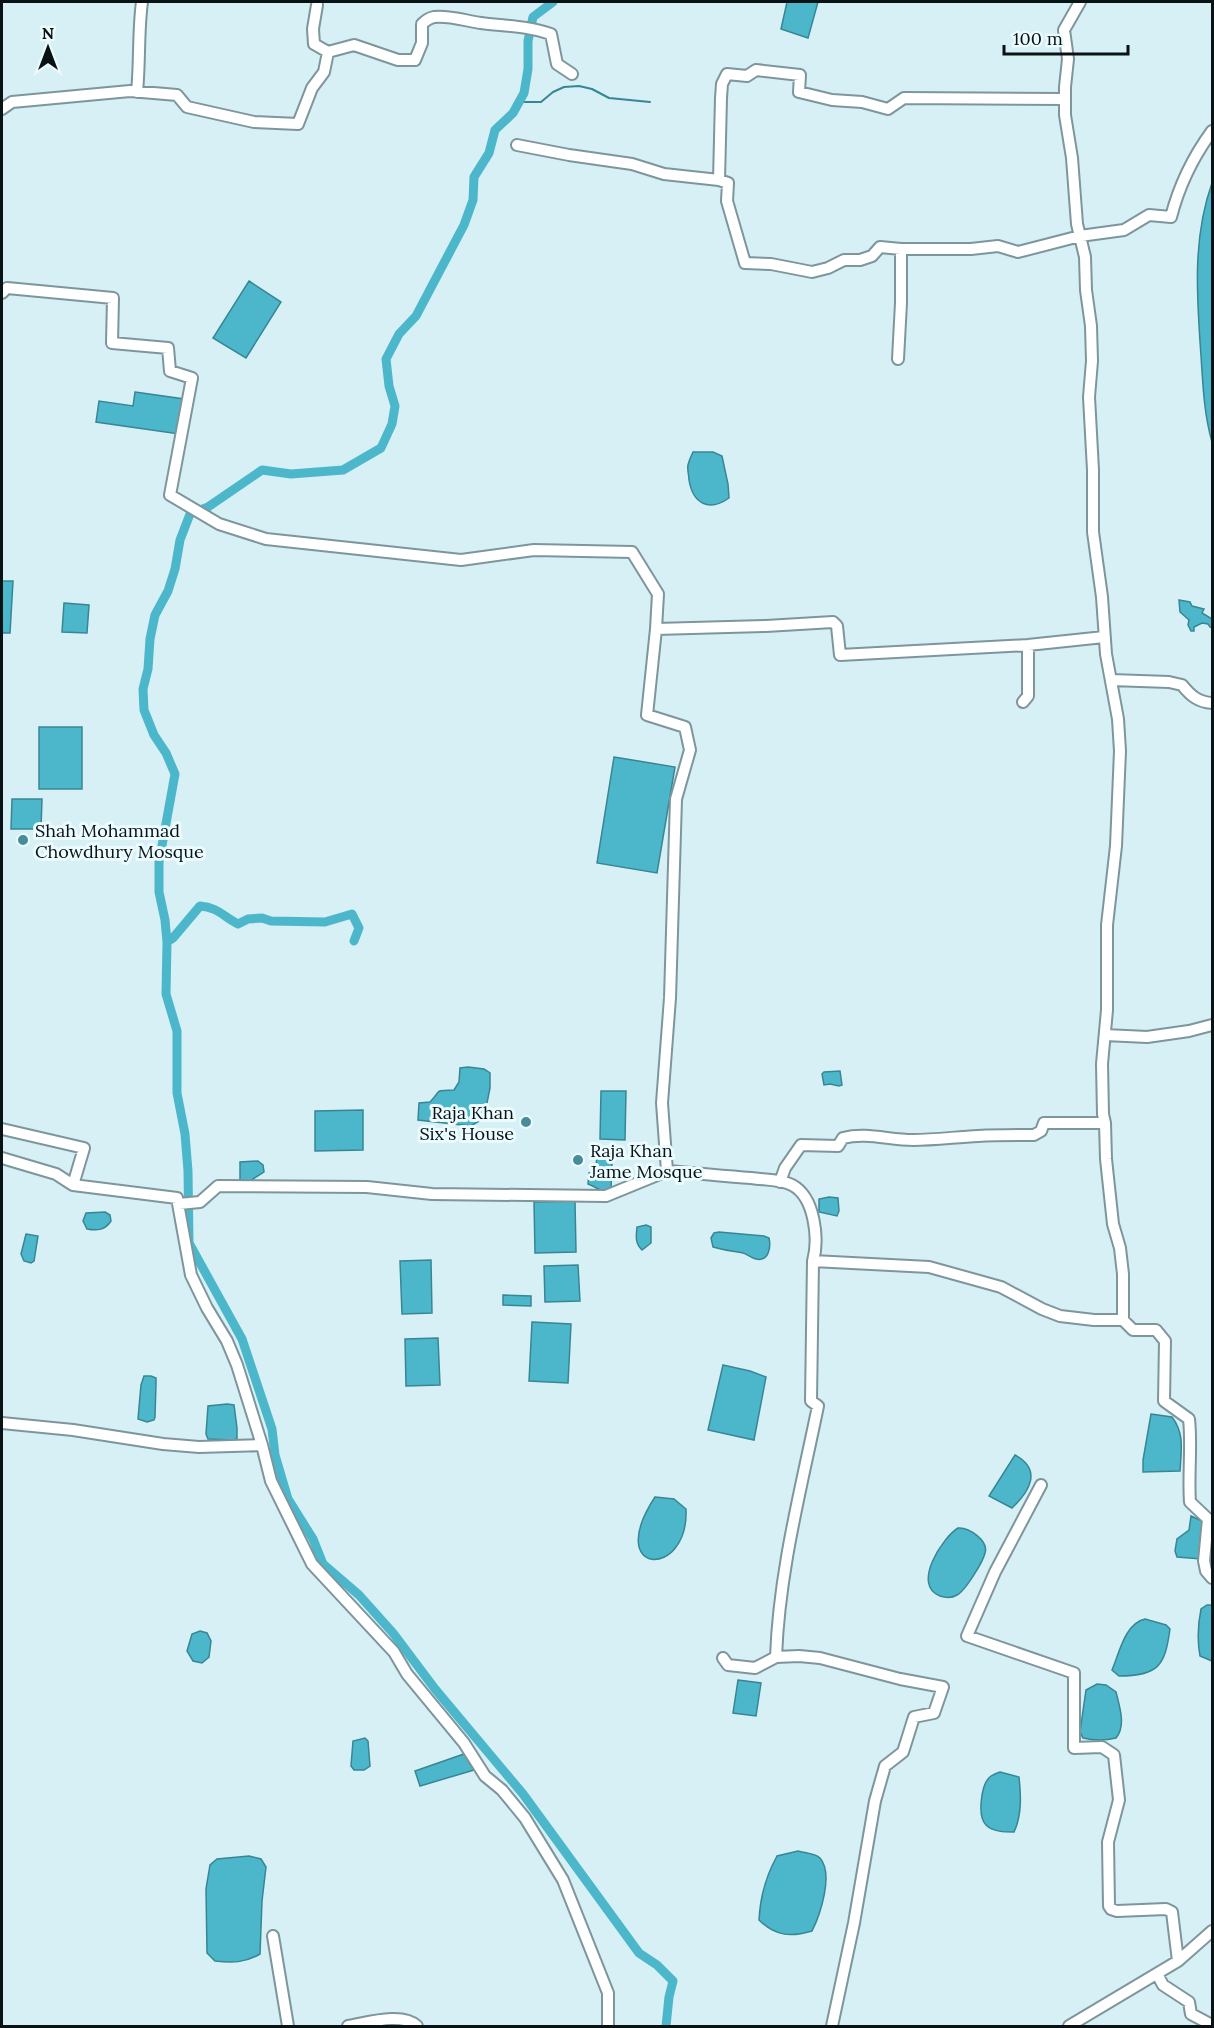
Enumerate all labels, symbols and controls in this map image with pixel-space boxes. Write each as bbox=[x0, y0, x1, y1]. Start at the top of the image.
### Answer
north arrow bbox=[18, 18, 78, 78]
scale bar bbox=[1004, 18, 1128, 56]
text: N bbox=[42, 23, 54, 43]
text: 100 m bbox=[1013, 27, 1063, 50]
place label: Shah Mohammad Chowdhury Mosque bbox=[35, 819, 204, 863]
marker: Shah Mohammad Chowdhury Mosque bbox=[16, 833, 30, 847]
place label: Raja Khan Six's House bbox=[419, 1101, 514, 1145]
marker: Raja Khan Six's House bbox=[519, 1115, 533, 1129]
place label: Raja Khan Jame Mosque bbox=[589, 1139, 703, 1183]
marker: Raja Khan Jame Mosque bbox=[571, 1153, 585, 1167]

